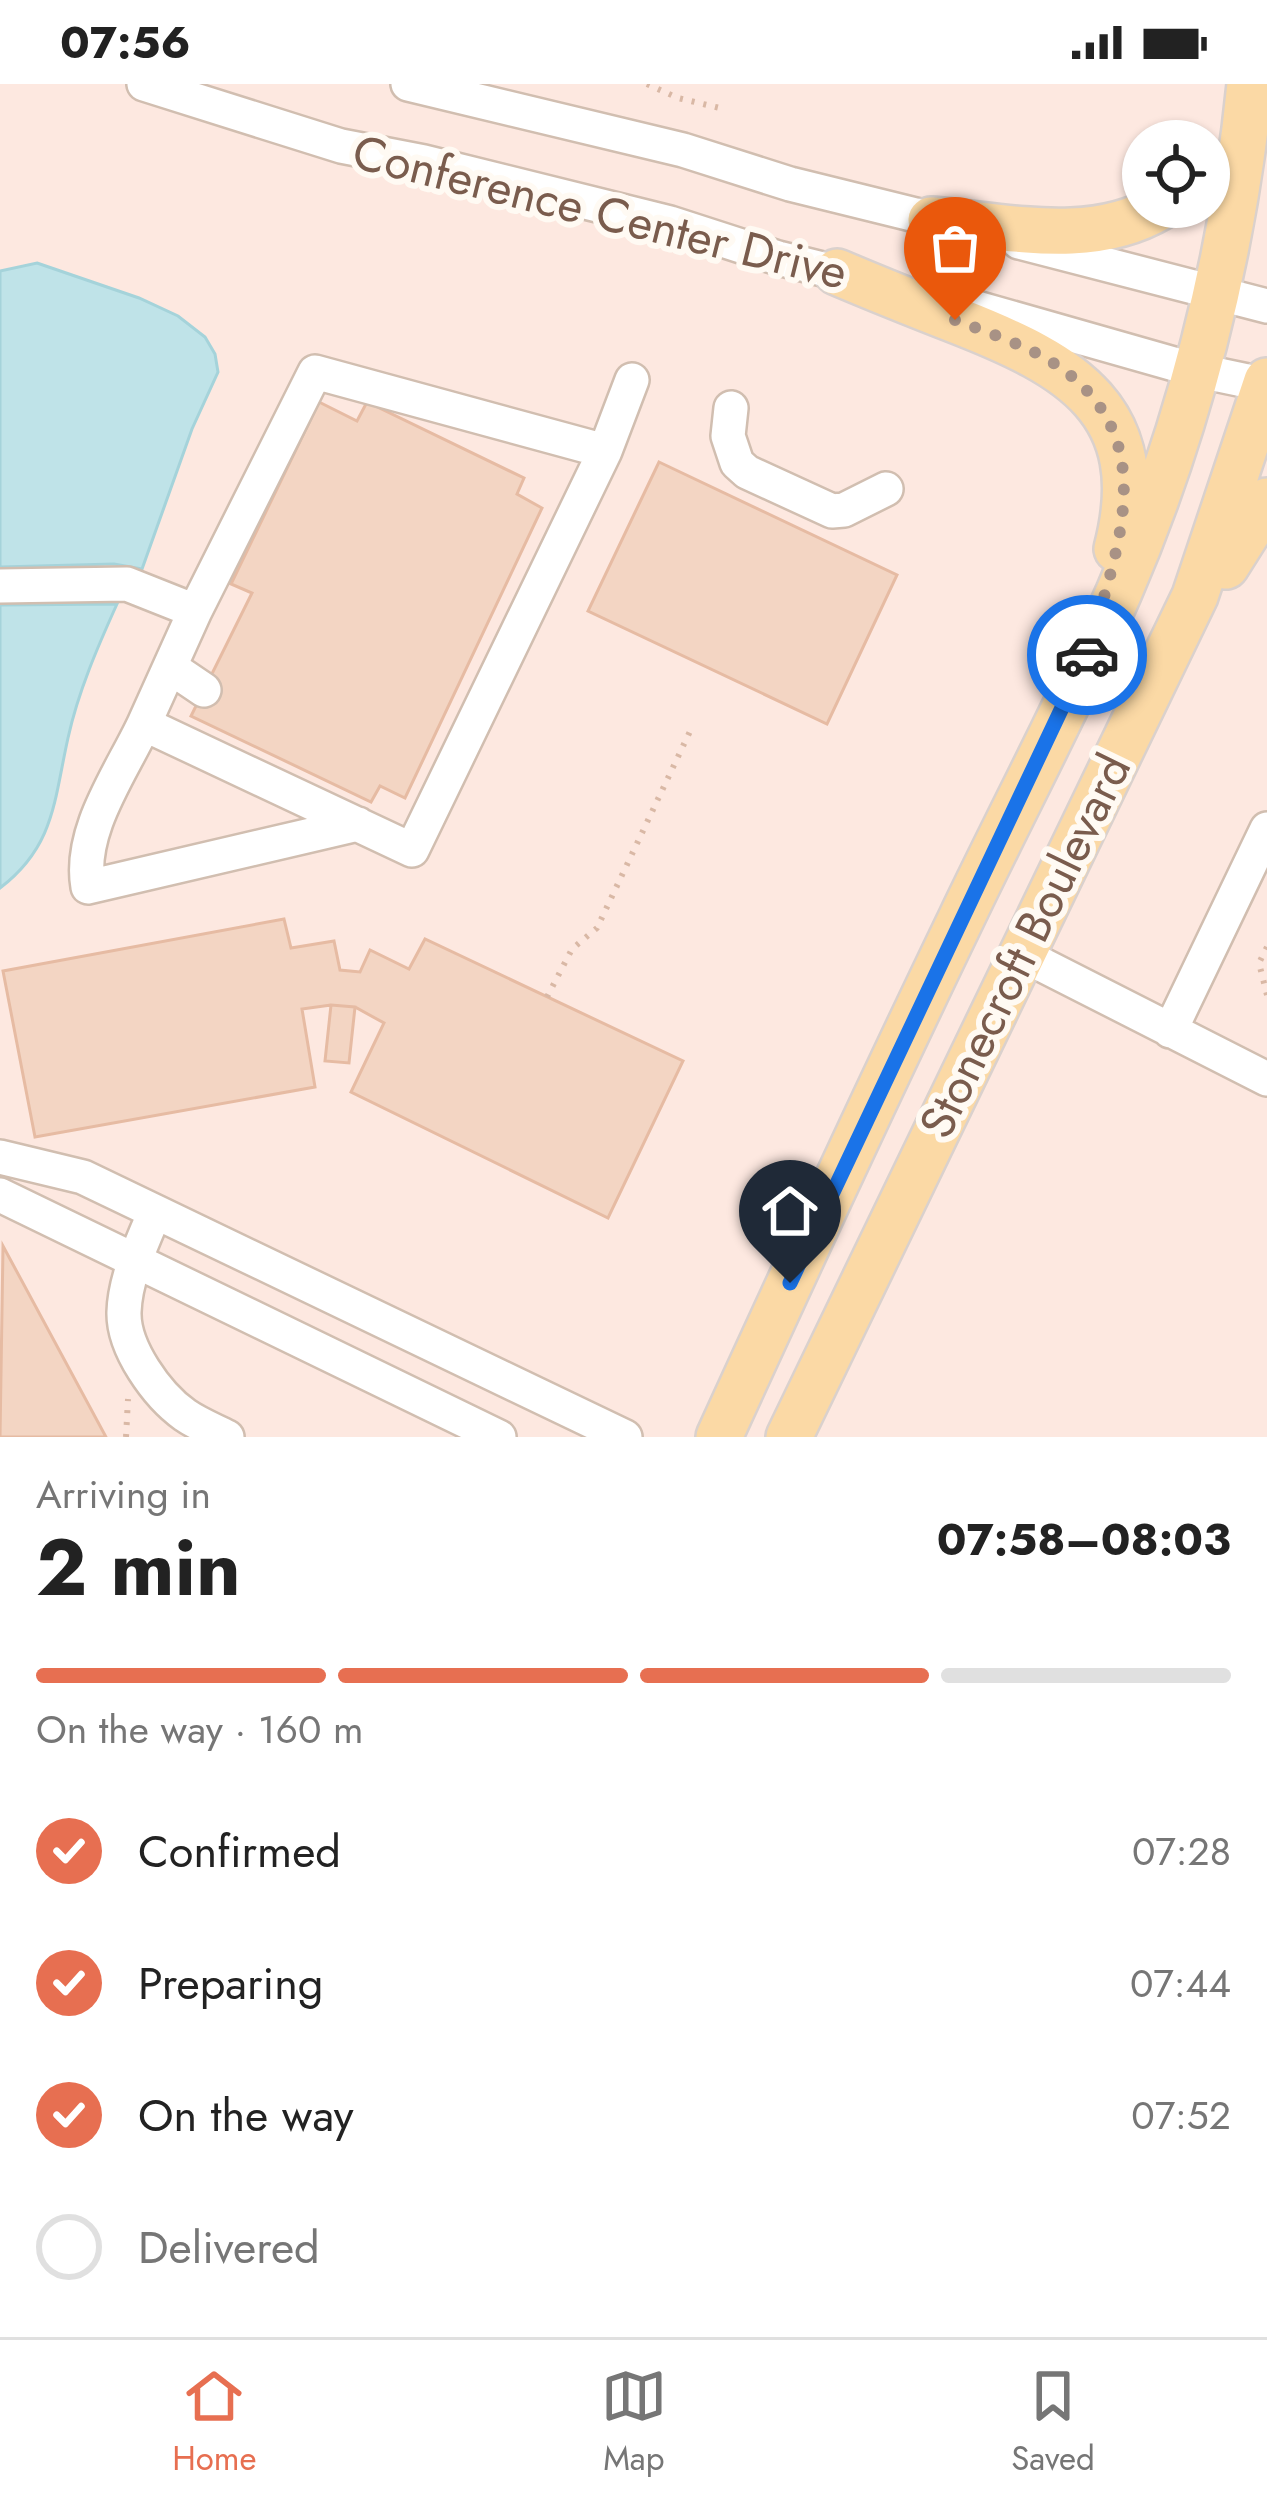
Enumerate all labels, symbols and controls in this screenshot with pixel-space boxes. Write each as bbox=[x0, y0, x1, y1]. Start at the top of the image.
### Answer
text: 07:56 bbox=[60, 10, 191, 75]
street label: Conference Center Drive bbox=[346, 117, 854, 307]
map controls bbox=[1122, 120, 1230, 228]
button: locate bbox=[1122, 120, 1230, 228]
pin bbox=[904, 197, 1006, 320]
icon: bag bbox=[922, 215, 988, 281]
courier bbox=[1027, 595, 1147, 715]
icon: car bbox=[1054, 622, 1120, 688]
street label: Stonecroft Boulevard bbox=[902, 742, 1148, 1150]
pin bbox=[739, 1160, 841, 1283]
icon: home bbox=[757, 1178, 823, 1244]
text: Arriving in bbox=[36, 1466, 211, 1523]
text: 07:58–08:03 bbox=[937, 1507, 1231, 1572]
text: 2 min bbox=[36, 1512, 241, 1624]
text: On the way · 160 m bbox=[36, 1701, 363, 1758]
icon: check bbox=[36, 1818, 102, 1884]
text: Confirmed bbox=[138, 1819, 341, 1884]
text: 07:28 bbox=[1132, 1823, 1231, 1880]
icon: check bbox=[36, 1950, 102, 2016]
text: Preparing bbox=[138, 1951, 323, 2016]
text: 07:44 bbox=[1130, 1955, 1231, 2012]
icon: check bbox=[36, 2082, 102, 2148]
text: On the way bbox=[138, 2083, 354, 2148]
text: 07:52 bbox=[1131, 2087, 1231, 2144]
text: Delivered bbox=[138, 2215, 320, 2280]
tab: Home bbox=[172, 2363, 257, 2482]
tab: Map bbox=[601, 2363, 667, 2482]
tab: Saved bbox=[1011, 2363, 1095, 2482]

